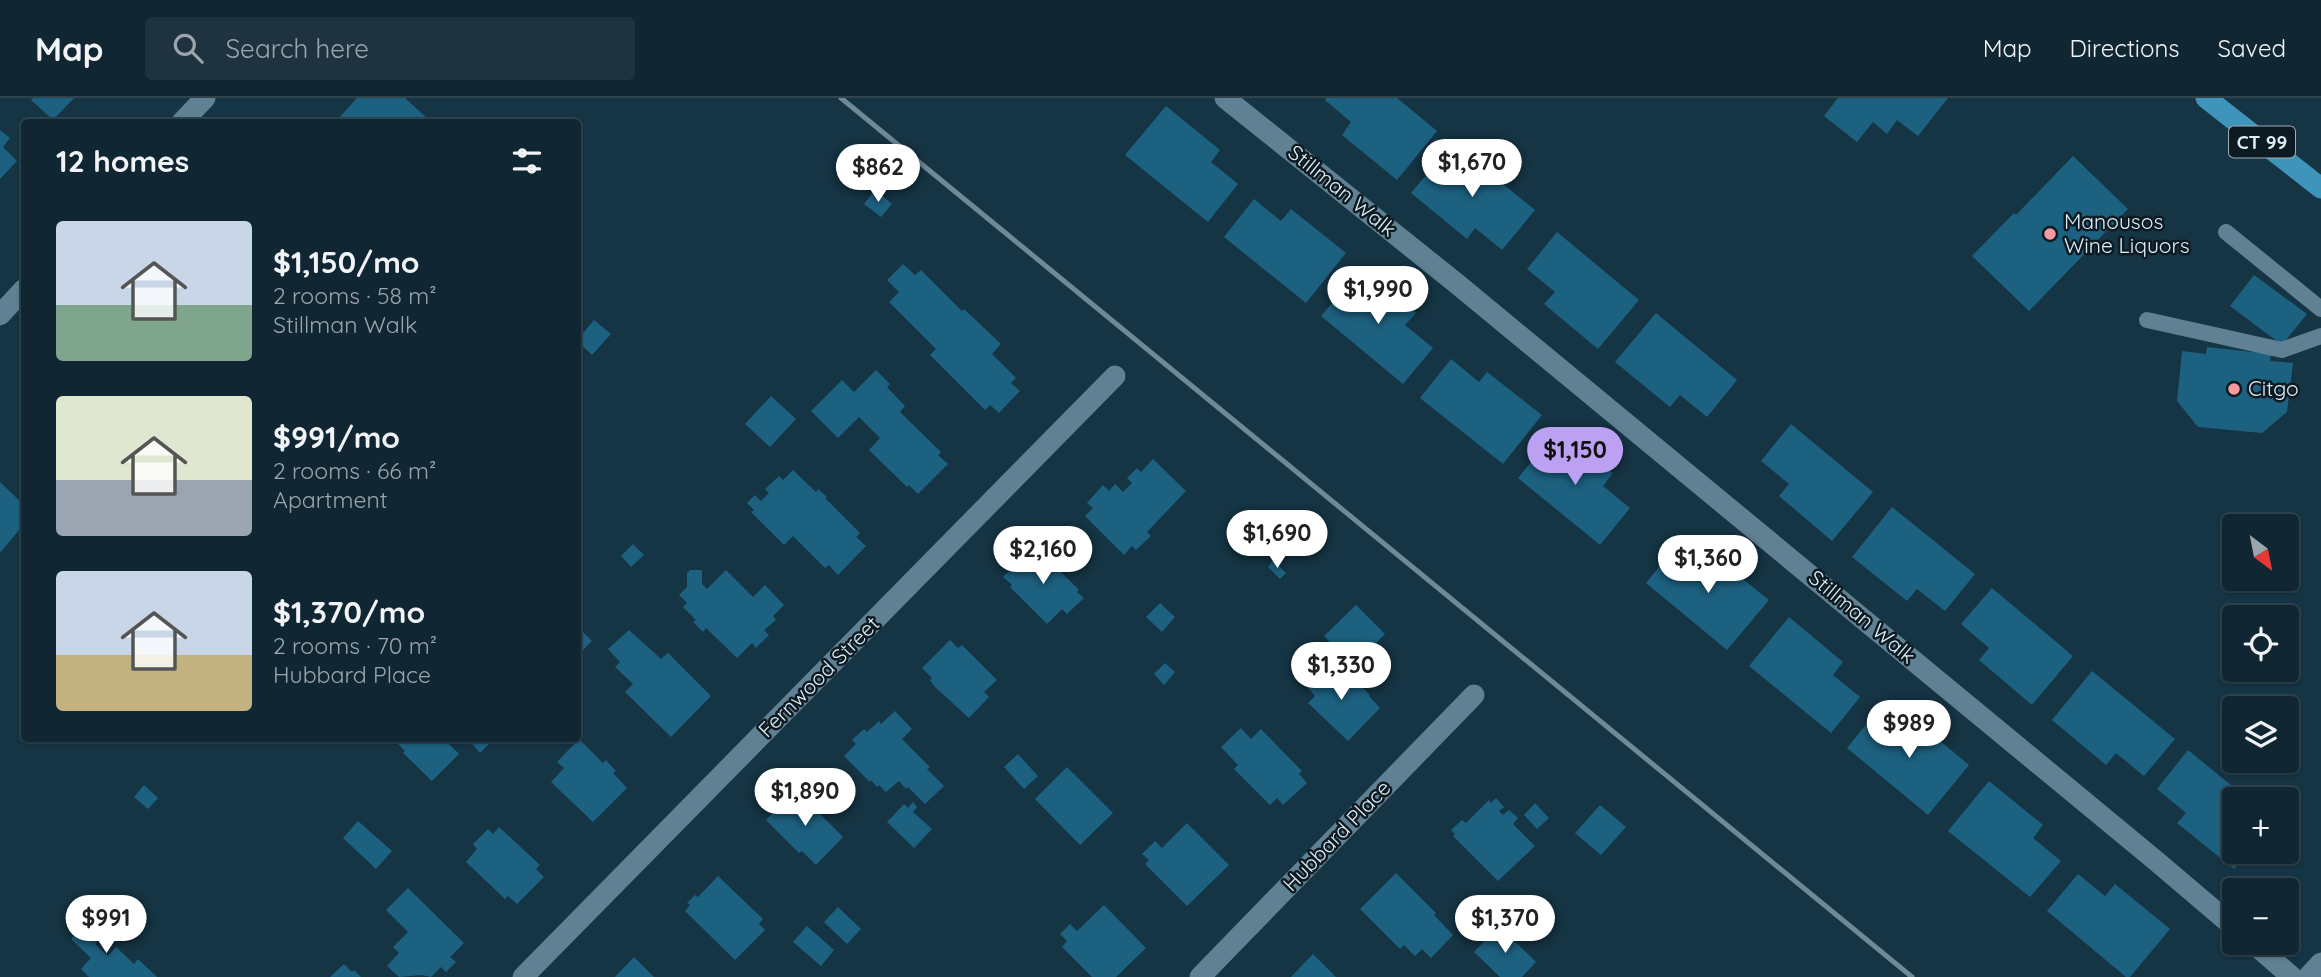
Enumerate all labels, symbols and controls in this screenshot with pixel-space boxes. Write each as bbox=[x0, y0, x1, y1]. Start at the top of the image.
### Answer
search box bbox=[145, 17, 635, 80]
text: Map bbox=[35, 28, 103, 69]
icon: search bbox=[169, 29, 207, 67]
text: Search here bbox=[225, 32, 369, 65]
text: Map bbox=[1983, 33, 2032, 63]
text: Directions bbox=[2070, 33, 2180, 63]
text: Saved bbox=[2218, 33, 2286, 63]
road number: CT 99 bbox=[2229, 126, 2295, 158]
street label: Stillman Walk bbox=[1283, 139, 1402, 242]
pin: $1,670 bbox=[1415, 140, 1529, 199]
text: 12 homes bbox=[56, 142, 189, 180]
icon: filters bbox=[508, 142, 546, 180]
pin: $862 bbox=[837, 144, 919, 204]
text: $1,670 bbox=[1438, 147, 1506, 176]
text: $862 bbox=[852, 152, 904, 181]
place label: Manousos Wine Liquors bbox=[2064, 208, 2189, 258]
marker: Manousos Wine Liquors bbox=[2042, 226, 2058, 242]
text: $1,150/mo bbox=[273, 243, 420, 281]
icon: home bbox=[112, 249, 196, 333]
pin: $1,990 bbox=[1321, 266, 1435, 326]
text: $1,990 bbox=[1343, 274, 1413, 303]
text: 2 rooms · 58 m² bbox=[273, 281, 436, 310]
text: Stillman Walk bbox=[273, 310, 417, 339]
place label: Citgo bbox=[2248, 375, 2299, 401]
marker: Citgo bbox=[2226, 381, 2242, 397]
text: $991/mo bbox=[273, 418, 400, 456]
icon: home bbox=[112, 424, 196, 508]
pin: $1,150 bbox=[1518, 428, 1632, 487]
text: $1,150 bbox=[1543, 435, 1607, 464]
text: 2 rooms · 66 m² bbox=[273, 456, 436, 485]
text: Apartment bbox=[273, 485, 387, 514]
pin: $1,690 bbox=[1220, 510, 1334, 570]
north arrow bbox=[2222, 514, 2300, 592]
map controls bbox=[2222, 514, 2299, 955]
text: $1,690 bbox=[1243, 518, 1311, 547]
pin: $2,160 bbox=[986, 526, 1100, 586]
text: $2,160 bbox=[1009, 534, 1077, 563]
pin: $1,360 bbox=[1651, 536, 1765, 595]
text: $1,360 bbox=[1674, 543, 1742, 572]
street label: Stillman Walk bbox=[1804, 564, 1921, 669]
text: $1,370/mo bbox=[273, 593, 425, 631]
icon: home bbox=[112, 599, 196, 683]
button: locate bbox=[2222, 605, 2299, 682]
street label: Fernwood Street bbox=[752, 610, 884, 742]
text: 2 rooms · 70 m² bbox=[273, 631, 437, 660]
pin: $1,330 bbox=[1284, 642, 1398, 702]
text: $1,330 bbox=[1307, 650, 1375, 679]
text: Hubbard Place bbox=[273, 660, 431, 689]
button: layers bbox=[2222, 696, 2299, 773]
pin: $989 bbox=[1868, 700, 1950, 760]
text: $989 bbox=[1883, 708, 1935, 737]
pin: $1,890 bbox=[748, 768, 862, 828]
street label: Hubbard Place bbox=[1277, 774, 1396, 896]
text: $1,890 bbox=[771, 776, 839, 805]
button: + bbox=[2222, 787, 2299, 864]
button: − bbox=[2222, 878, 2299, 955]
pin: $991 bbox=[65, 896, 147, 955]
pin: $1,370 bbox=[1448, 896, 1562, 955]
text: $991 bbox=[82, 903, 130, 932]
text: $1,370 bbox=[1471, 903, 1539, 932]

